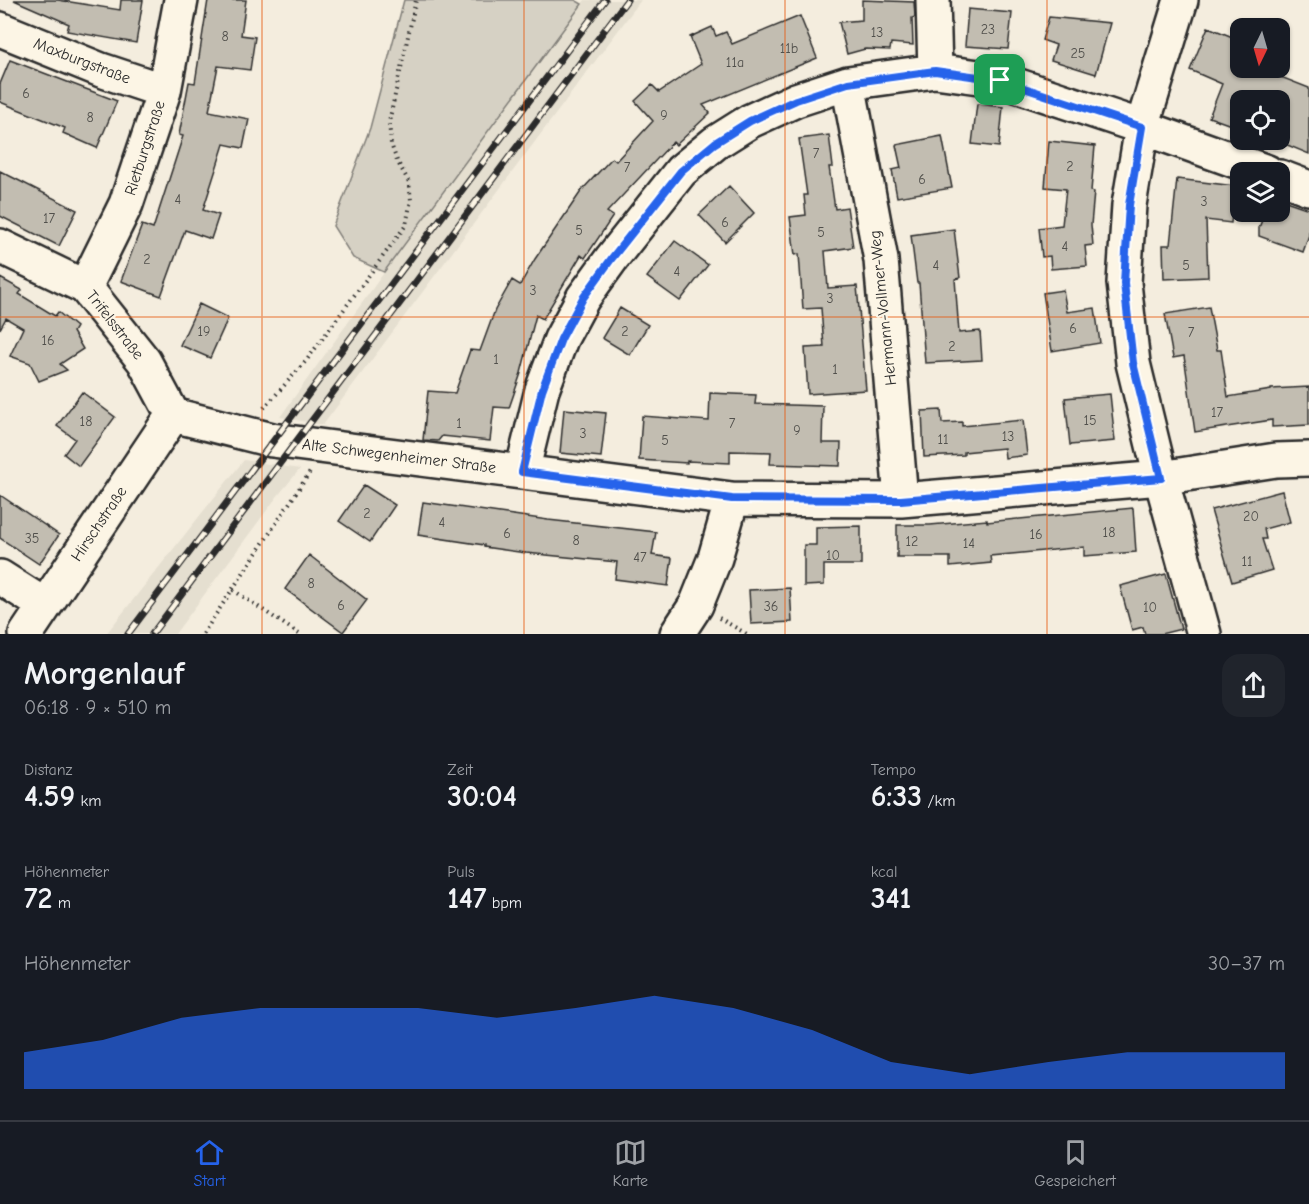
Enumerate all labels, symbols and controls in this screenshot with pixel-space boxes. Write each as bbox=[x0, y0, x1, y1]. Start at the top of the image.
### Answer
north arrow bbox=[1230, 18, 1290, 78]
map controls bbox=[1230, 18, 1290, 222]
house number: 23 bbox=[981, 21, 995, 38]
house number: 13 bbox=[871, 24, 883, 41]
house number: 8 bbox=[221, 28, 229, 45]
street label: Maxburgstraße bbox=[31, 34, 133, 88]
house number: 11b bbox=[780, 40, 798, 57]
house number: 25 bbox=[1071, 45, 1085, 62]
house number: 11a bbox=[726, 54, 744, 71]
pin bbox=[974, 54, 1025, 105]
icon: arrive bbox=[983, 63, 1016, 96]
house number: 6 bbox=[22, 85, 30, 102]
button: locate bbox=[1230, 90, 1290, 150]
street label: Rietburgstraße bbox=[121, 98, 169, 198]
house number: 9 bbox=[660, 107, 668, 124]
house number: 8 bbox=[86, 109, 94, 126]
house number: 7 bbox=[813, 145, 820, 162]
house number: 2 bbox=[1066, 158, 1074, 175]
house number: 7 bbox=[624, 159, 631, 176]
button: layers bbox=[1230, 162, 1290, 222]
house number: 6 bbox=[918, 171, 926, 188]
house number: 4 bbox=[175, 191, 182, 208]
house number: 3 bbox=[1200, 193, 1208, 210]
house number: 17 bbox=[43, 210, 55, 227]
house number: 6 bbox=[721, 214, 729, 231]
house number: 5 bbox=[575, 222, 583, 239]
house number: 5 bbox=[817, 224, 825, 241]
street label: Hermann-Vollmer-Weg bbox=[866, 229, 900, 387]
house number: 4 bbox=[1062, 238, 1069, 255]
house number: 2 bbox=[143, 251, 151, 268]
house number: 4 bbox=[933, 257, 940, 274]
house number: 5 bbox=[1182, 257, 1190, 274]
house number: 4 bbox=[674, 263, 681, 280]
house number: 3 bbox=[529, 282, 537, 299]
street label: Trifelsstraße bbox=[82, 287, 148, 363]
house number: 3 bbox=[826, 290, 834, 307]
house number: 6 bbox=[1069, 320, 1077, 337]
house number: 19 bbox=[198, 323, 210, 340]
house number: 2 bbox=[621, 323, 629, 340]
house number: 7 bbox=[1188, 324, 1195, 341]
house number: 16 bbox=[41, 332, 55, 349]
house number: 2 bbox=[948, 338, 956, 355]
house number: 1 bbox=[493, 351, 499, 368]
house number: 1 bbox=[832, 361, 838, 378]
house number: 17 bbox=[1211, 404, 1223, 421]
house number: 15 bbox=[1083, 412, 1097, 429]
house number: 18 bbox=[80, 413, 92, 430]
house number: 1 bbox=[456, 415, 462, 432]
house number: 7 bbox=[729, 415, 736, 432]
house number: 9 bbox=[793, 422, 801, 439]
house number: 3 bbox=[579, 425, 587, 442]
house number: 13 bbox=[1002, 428, 1014, 445]
house number: 11 bbox=[937, 431, 949, 448]
house number: 5 bbox=[661, 432, 669, 449]
street label: Alte Schwegenheimer Straße bbox=[301, 435, 497, 477]
street label: Hirschstraße bbox=[67, 483, 131, 565]
house number: 2 bbox=[363, 505, 371, 522]
house number: 20 bbox=[1243, 508, 1259, 525]
house number: 4 bbox=[439, 514, 446, 531]
house number: 18 bbox=[1103, 524, 1115, 541]
house number: 6 bbox=[503, 525, 511, 542]
house number: 16 bbox=[1029, 526, 1043, 543]
house number: 35 bbox=[25, 530, 39, 547]
house number: 8 bbox=[572, 532, 580, 549]
house number: 12 bbox=[906, 533, 918, 550]
house number: 14 bbox=[963, 535, 975, 552]
house number: 10 bbox=[826, 547, 840, 564]
house number: 47 bbox=[633, 549, 647, 566]
house number: 11 bbox=[1241, 553, 1253, 570]
house number: 8 bbox=[307, 575, 315, 592]
house number: 6 bbox=[337, 597, 345, 614]
house number: 36 bbox=[764, 598, 778, 615]
house number: 10 bbox=[1143, 599, 1157, 616]
text: Morgenlauf bbox=[24, 654, 184, 692]
button: share bbox=[1222, 654, 1285, 717]
text: 06:18 · 9 × 510 m bbox=[24, 696, 171, 719]
text: Distanz bbox=[24, 761, 73, 779]
text: Zeit bbox=[447, 761, 473, 779]
text: Tempo bbox=[871, 761, 916, 779]
text: 4.59 bbox=[24, 779, 75, 814]
text: 30:04 bbox=[447, 779, 517, 814]
text: 6:33 bbox=[871, 779, 922, 814]
text: km bbox=[75, 792, 101, 810]
text: /km bbox=[922, 792, 955, 810]
text: Höhenmeter bbox=[24, 863, 109, 881]
text: Puls bbox=[447, 863, 475, 881]
text: kcal bbox=[871, 863, 898, 881]
text: 72 bbox=[24, 881, 52, 916]
text: 147 bbox=[447, 881, 486, 916]
text: 341 bbox=[871, 881, 911, 916]
text: m bbox=[52, 894, 71, 912]
text: bpm bbox=[486, 894, 522, 912]
text: Höhenmeter bbox=[24, 952, 131, 975]
text: 30–37 m bbox=[1208, 952, 1285, 975]
tab: Start bbox=[193, 1136, 226, 1190]
tab: Karte bbox=[612, 1136, 648, 1190]
tab: Gespeichert bbox=[1034, 1136, 1116, 1190]

